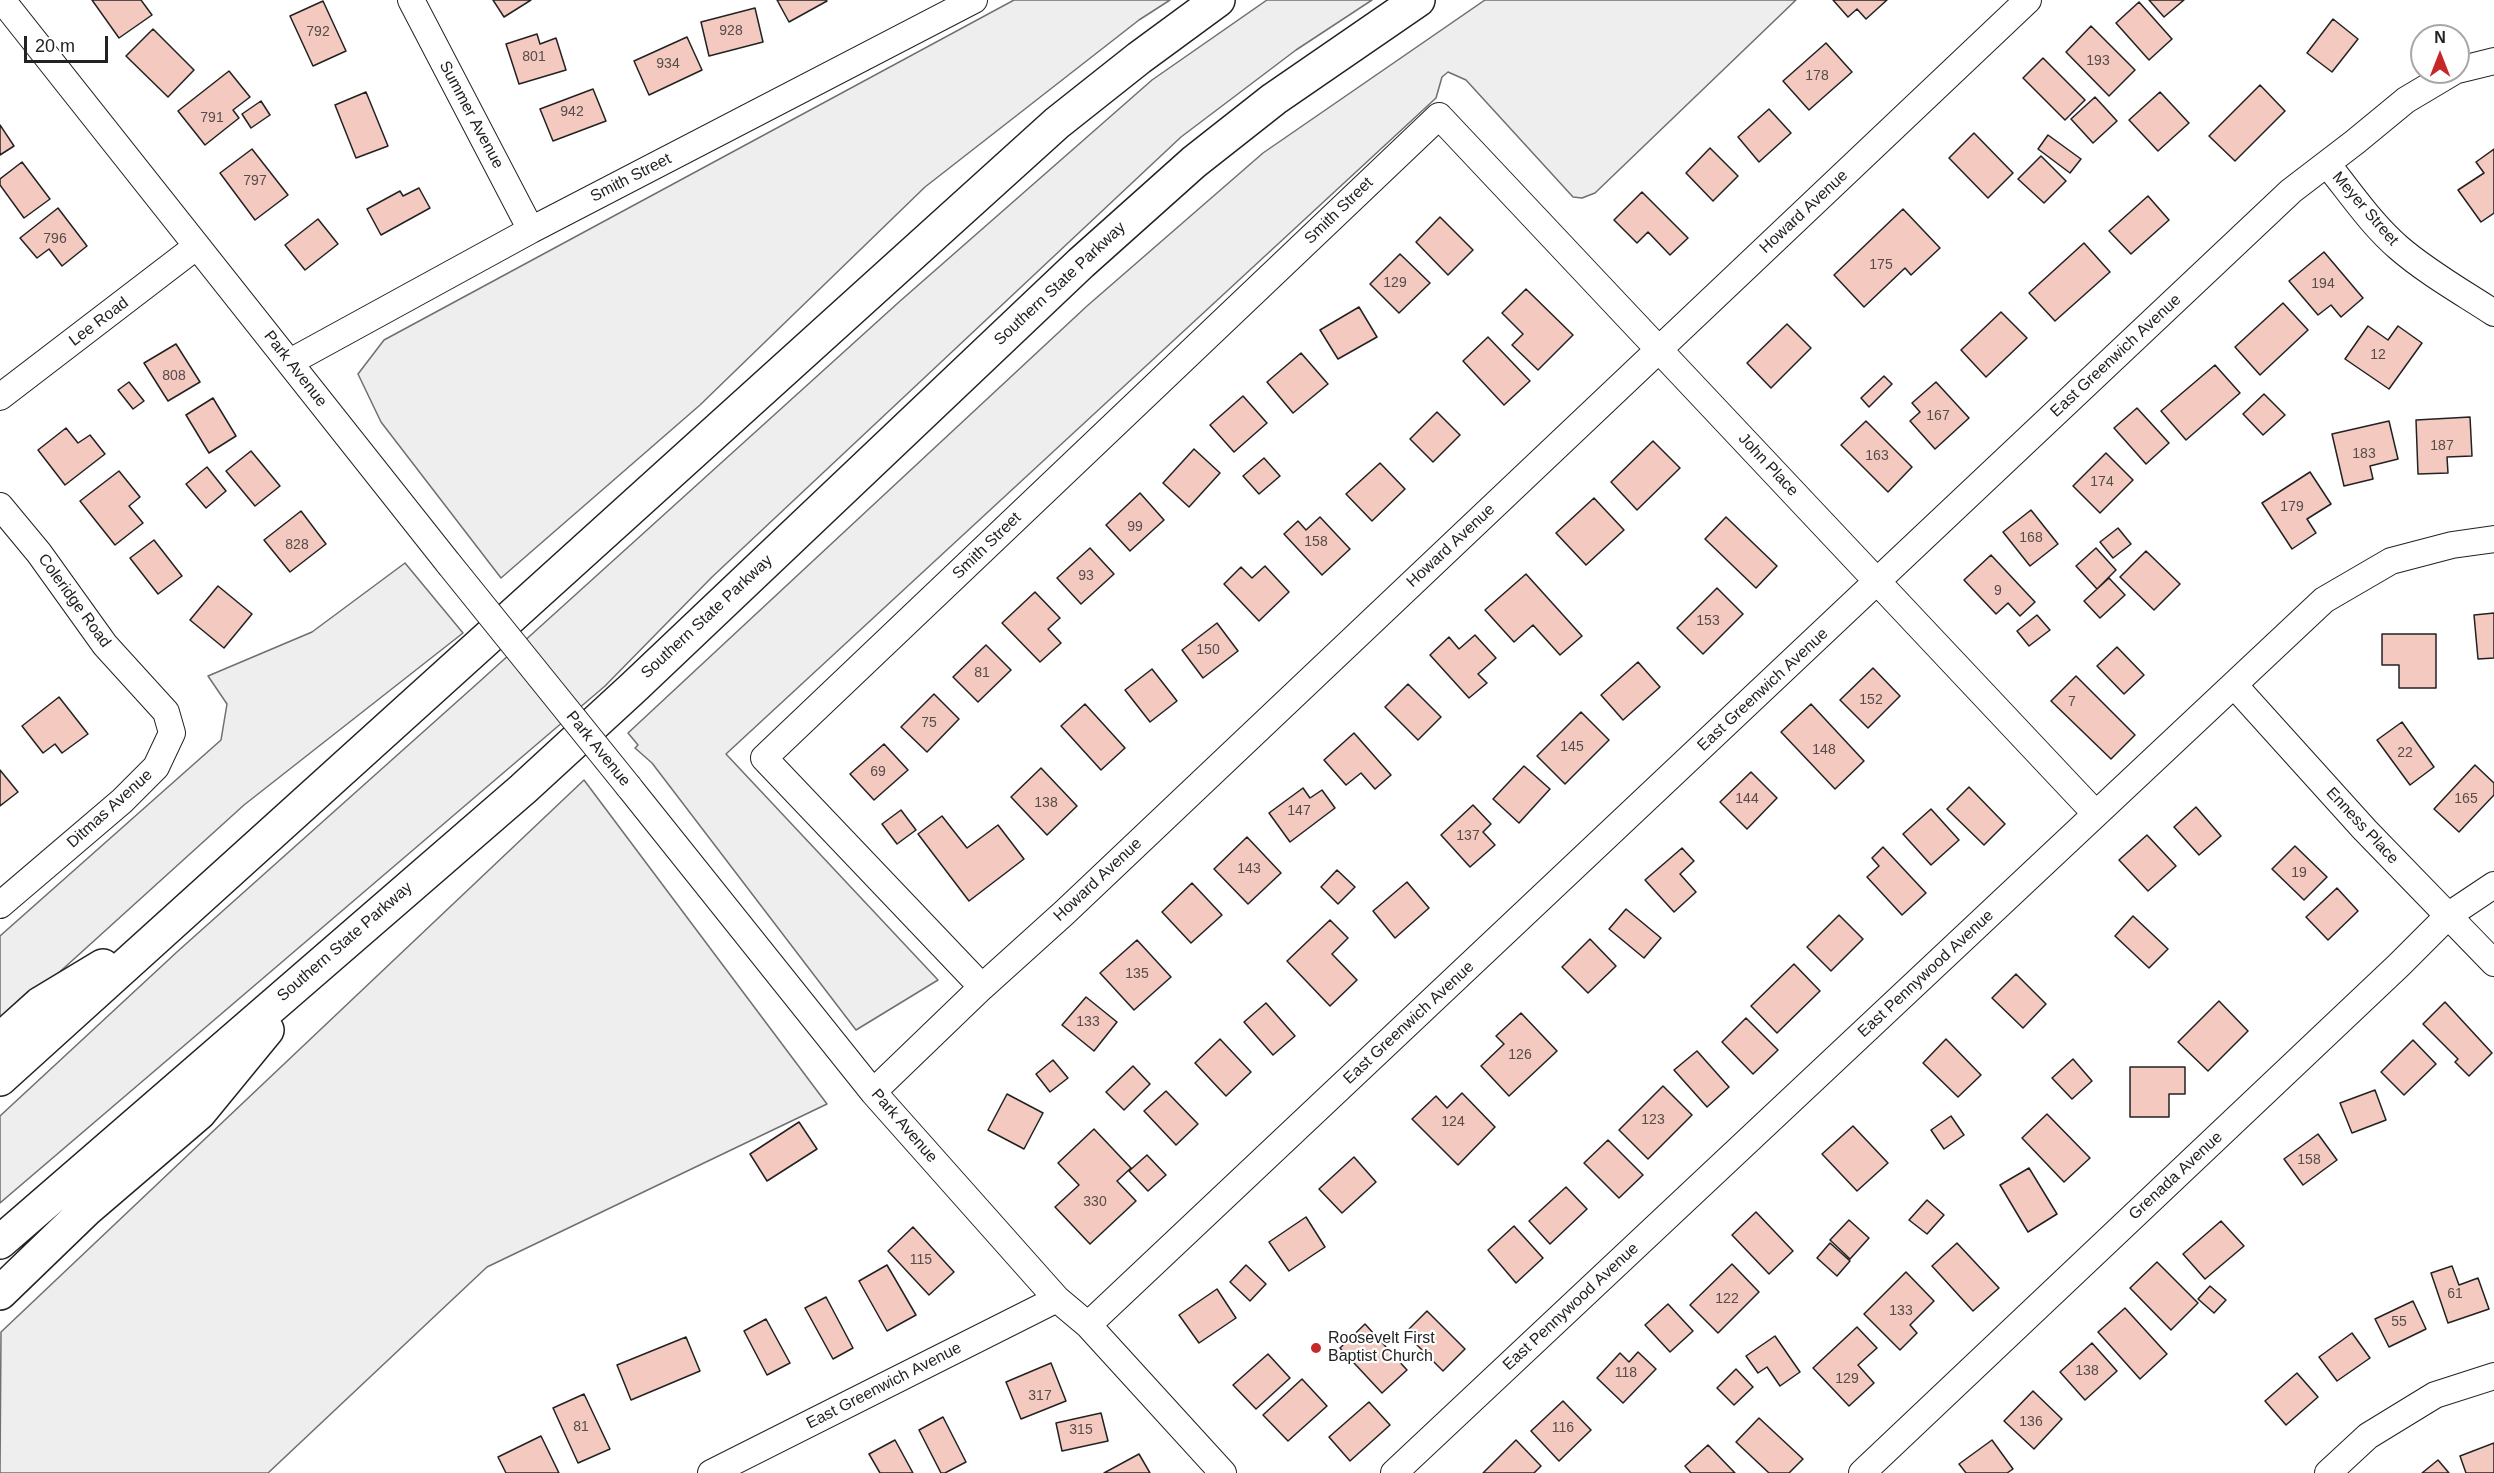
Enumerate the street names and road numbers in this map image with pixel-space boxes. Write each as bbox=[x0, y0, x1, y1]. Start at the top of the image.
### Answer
street label: Summer Avenue bbox=[435, 58, 507, 172]
street label: Smith Street bbox=[587, 149, 675, 207]
street label: Howard Avenue bbox=[1756, 166, 1852, 258]
street label: Meyer Street bbox=[2328, 168, 2402, 250]
street label: Smith Street bbox=[1301, 174, 1377, 248]
street label: Southern State Parkway bbox=[990, 218, 1130, 350]
street label: East Greenwich Avenue bbox=[2047, 291, 2185, 421]
street label: Lee Road bbox=[66, 293, 132, 351]
street label: Park Avenue bbox=[259, 327, 331, 411]
street label: John Place bbox=[1734, 430, 1802, 500]
street label: Howard Avenue bbox=[1403, 500, 1499, 592]
street label: Smith Street bbox=[949, 509, 1025, 583]
street label: Coleridge Road bbox=[34, 550, 114, 652]
street label: Southern State Parkway bbox=[637, 551, 777, 683]
street label: East Greenwich Avenue bbox=[1694, 625, 1832, 755]
street label: Park Avenue bbox=[562, 707, 634, 791]
street label: Ditmas Avenue bbox=[63, 766, 157, 852]
street label: Enness Place bbox=[2322, 784, 2402, 868]
street label: Howard Avenue bbox=[1050, 834, 1146, 926]
street label: Southern State Parkway bbox=[274, 878, 416, 1006]
street label: East Pennywood Avenue bbox=[1854, 906, 1998, 1042]
street label: East Greenwich Avenue bbox=[1340, 958, 1478, 1088]
street label: Park Avenue bbox=[867, 1085, 941, 1167]
street label: Grenada Avenue bbox=[2125, 1128, 2227, 1224]
street label: East Pennywood Avenue bbox=[1499, 1239, 1643, 1375]
street label: East Greenwich Avenue bbox=[803, 1339, 965, 1433]

